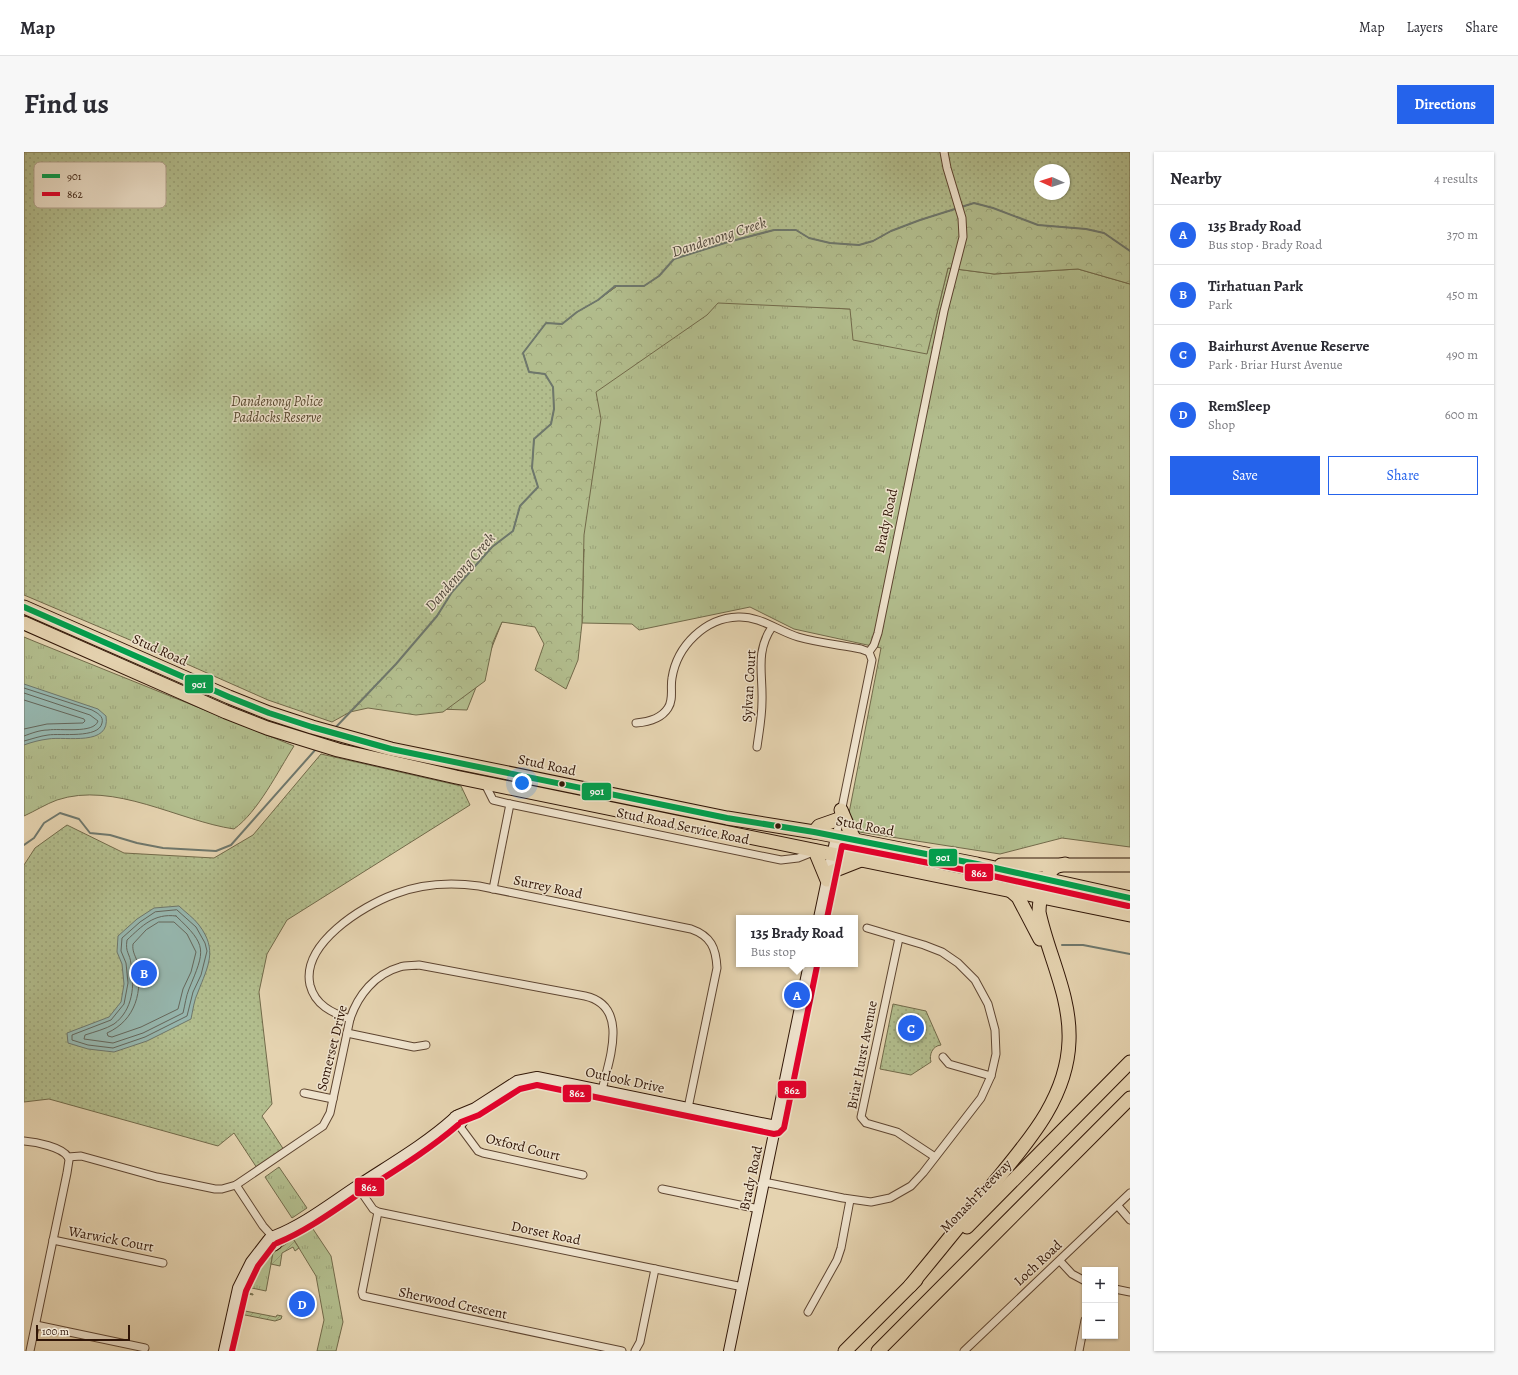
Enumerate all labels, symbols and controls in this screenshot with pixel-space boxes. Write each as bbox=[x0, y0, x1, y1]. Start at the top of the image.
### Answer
text: Map bbox=[20, 15, 55, 41]
text: Map bbox=[1359, 18, 1385, 37]
text: Layers bbox=[1407, 18, 1443, 37]
text: Share bbox=[1465, 18, 1498, 37]
text: Find us bbox=[24, 85, 109, 123]
button: Directions bbox=[1397, 85, 1494, 124]
legend bbox=[34, 162, 166, 208]
north arrow bbox=[1034, 164, 1070, 200]
text: Nearby bbox=[1170, 167, 1221, 190]
text: 901 bbox=[67, 169, 82, 184]
text: 4 results bbox=[1434, 170, 1478, 187]
text: 862 bbox=[67, 187, 83, 202]
water label: Dandenong Creek bbox=[669, 212, 769, 262]
text: 135 Brady Road bbox=[1208, 216, 1301, 236]
text: A bbox=[1179, 226, 1187, 243]
text: 370 m bbox=[1447, 226, 1478, 243]
text: Bus stop · Brady Road bbox=[1208, 236, 1322, 253]
text: Tirhatuan Park bbox=[1208, 276, 1303, 296]
text: B bbox=[1179, 286, 1187, 303]
text: 450 m bbox=[1446, 286, 1478, 303]
text: Park bbox=[1208, 296, 1232, 313]
text: Bairhurst Avenue Reserve bbox=[1208, 336, 1369, 356]
text: C bbox=[1179, 346, 1187, 363]
text: 490 m bbox=[1446, 346, 1478, 363]
text: Park · Briar Hurst Avenue bbox=[1208, 356, 1343, 373]
park label: Dandenong Police Paddocks Reserve bbox=[231, 392, 323, 427]
text: RemSleep bbox=[1208, 396, 1270, 416]
text: D bbox=[1178, 406, 1188, 423]
text: 600 m bbox=[1445, 406, 1478, 423]
text: Shop bbox=[1208, 416, 1235, 433]
button: Save bbox=[1170, 456, 1320, 495]
button: Share bbox=[1328, 456, 1478, 495]
street label: Brady Road bbox=[870, 486, 902, 555]
water label: Dandenong Creek bbox=[420, 528, 500, 616]
street label: Stud Road bbox=[129, 629, 191, 671]
street label: Sylvan Court bbox=[738, 649, 760, 723]
line badge: 901 bbox=[184, 674, 214, 694]
text: 901 bbox=[192, 677, 206, 692]
street label: Stud Road bbox=[516, 750, 578, 781]
your location bbox=[512, 773, 532, 793]
unlabelled marker bbox=[557, 779, 567, 789]
line badge: 901 bbox=[581, 782, 612, 801]
text: 901 bbox=[590, 784, 604, 799]
street label: Stud Road Service Road bbox=[615, 803, 751, 849]
street label: Stud Road bbox=[834, 811, 896, 841]
unlabelled marker bbox=[773, 821, 783, 831]
line badge: 901 bbox=[928, 848, 958, 867]
text: 901 bbox=[936, 850, 950, 865]
line badge: 862 bbox=[964, 863, 994, 882]
text: 862 bbox=[971, 866, 988, 881]
street label: Surrey Road bbox=[512, 870, 585, 904]
popup bbox=[736, 915, 858, 967]
text: 135 Brady Road bbox=[750, 923, 844, 943]
text: Bus stop bbox=[750, 943, 796, 960]
pin: B bbox=[131, 958, 157, 988]
pin: A bbox=[784, 980, 810, 1010]
street label: Briar Hurst Avenue bbox=[842, 999, 882, 1111]
street label: Somerset Drive bbox=[312, 1003, 352, 1093]
pin: C bbox=[898, 1013, 924, 1043]
street label: Outlook Drive bbox=[584, 1062, 666, 1098]
line badge: 862 bbox=[777, 1080, 807, 1099]
text: 862 bbox=[784, 1083, 801, 1098]
line badge: 862 bbox=[562, 1084, 592, 1103]
text: 862 bbox=[569, 1086, 586, 1101]
street label: Oxford Court bbox=[484, 1129, 563, 1166]
street label: Brady Road bbox=[735, 1143, 767, 1212]
street label: Monash Freeway bbox=[936, 1155, 1016, 1237]
line badge: 862 bbox=[354, 1177, 385, 1197]
text: 862 bbox=[361, 1180, 378, 1195]
street label: Dorset Road bbox=[509, 1216, 583, 1250]
street label: Warwick Court bbox=[66, 1221, 156, 1257]
street label: Loch Road bbox=[1010, 1235, 1067, 1290]
map controls bbox=[1082, 1267, 1118, 1339]
button: + bbox=[1082, 1267, 1118, 1303]
street label: Sherwood Crescent bbox=[397, 1282, 509, 1324]
pin: D bbox=[289, 1289, 315, 1319]
button: − bbox=[1082, 1303, 1118, 1339]
scale bar bbox=[36, 1323, 130, 1342]
text: 100 m bbox=[42, 1324, 69, 1339]

